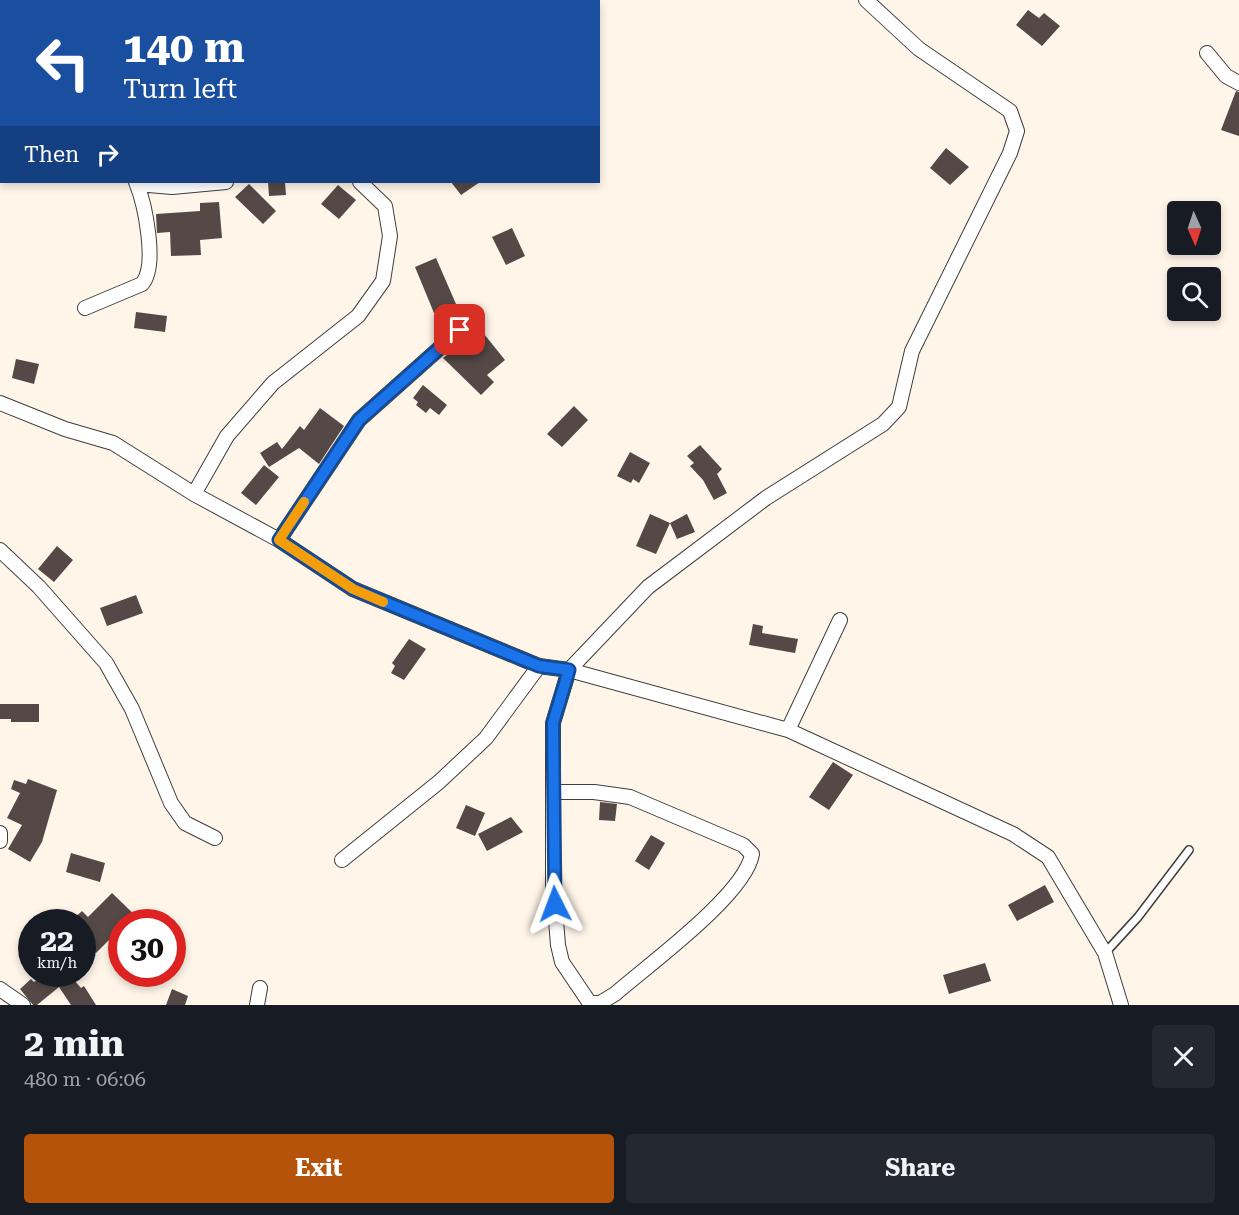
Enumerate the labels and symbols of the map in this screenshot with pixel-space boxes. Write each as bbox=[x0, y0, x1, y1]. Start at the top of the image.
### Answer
north arrow bbox=[1167, 201, 1221, 255]
pin bbox=[434, 304, 485, 355]
position arrow bbox=[523, 872, 587, 936]
speed limit sign: 30 bbox=[108, 909, 186, 987]

